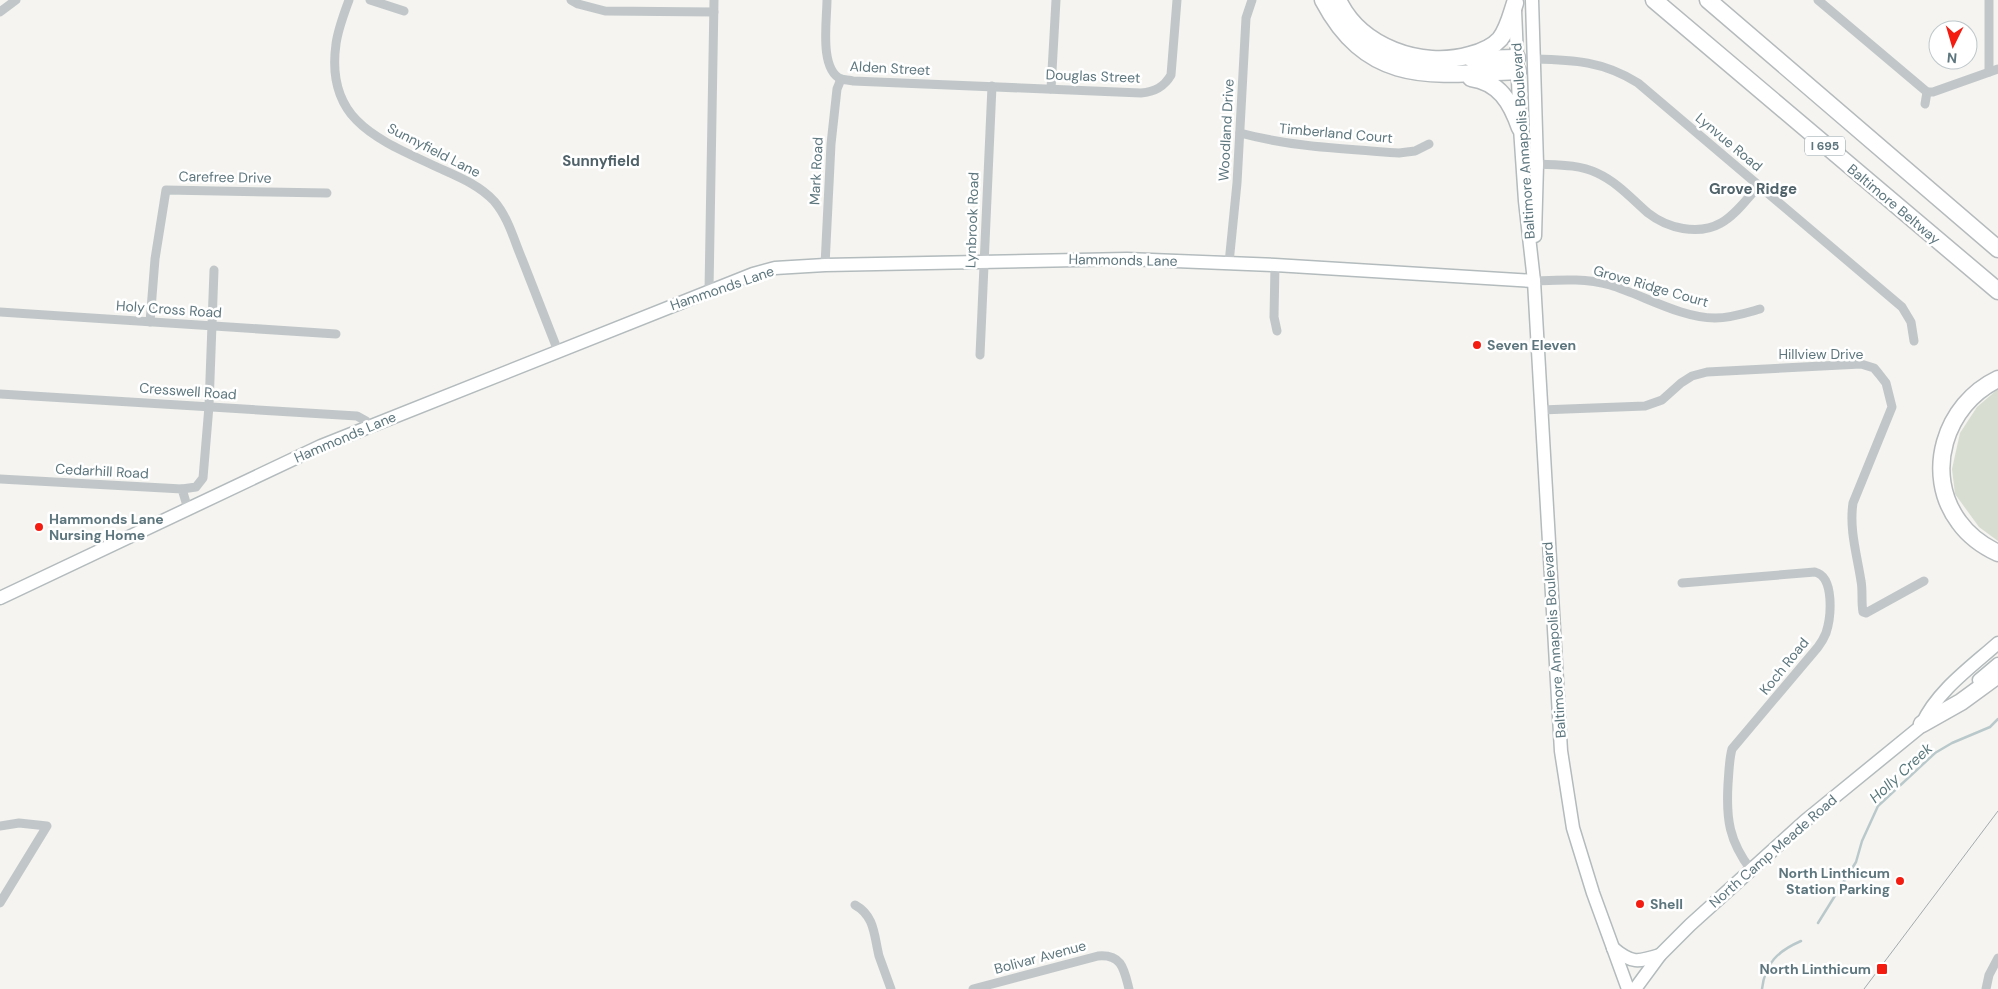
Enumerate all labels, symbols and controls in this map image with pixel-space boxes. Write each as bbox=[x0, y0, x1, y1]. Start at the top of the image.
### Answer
north arrow bbox=[1928, 20, 1978, 70]
street label: Baltimore Annapolis Boulevard bbox=[1507, 42, 1539, 240]
text: N bbox=[1946, 49, 1958, 67]
street label: Alden Street bbox=[849, 57, 931, 79]
street label: Douglas Street bbox=[1045, 65, 1141, 87]
street label: Woodland Drive bbox=[1214, 78, 1238, 182]
street label: Lynvue Road bbox=[1692, 109, 1766, 175]
street label: Sunnyfield Lane bbox=[384, 119, 484, 181]
street label: Timberland Court bbox=[1278, 119, 1394, 147]
road number: I 695 bbox=[1805, 136, 1845, 156]
street label: Mark Road bbox=[805, 137, 827, 205]
district label: Sunnyfield bbox=[562, 151, 640, 171]
street label: Baltimore Beltway bbox=[1844, 160, 1944, 248]
street label: Carefree Drive bbox=[178, 167, 272, 187]
street label: Lynbrook Road bbox=[961, 172, 983, 268]
district label: Grove Ridge bbox=[1709, 179, 1797, 199]
street label: Hammonds Lane bbox=[1068, 250, 1178, 270]
street label: Grove Ridge Court bbox=[1591, 261, 1711, 311]
street label: Hammonds Lane bbox=[668, 262, 776, 314]
street label: Holy Cross Road bbox=[115, 296, 223, 322]
place label: Seven Eleven bbox=[1487, 336, 1576, 354]
marker: Seven Eleven bbox=[1471, 339, 1483, 351]
street label: Hillview Drive bbox=[1778, 345, 1864, 363]
street label: Cresswell Road bbox=[139, 379, 237, 403]
street label: Hammonds Lane bbox=[291, 407, 399, 467]
street label: Cedarhill Road bbox=[55, 460, 149, 482]
place label: Hammonds Lane Nursing Home bbox=[49, 510, 164, 544]
marker: Hammonds Lane Nursing Home bbox=[33, 521, 45, 533]
street label: Baltimore Annapolis Boulevard bbox=[1538, 541, 1570, 739]
street label: Koch Road bbox=[1755, 634, 1813, 698]
water label: Holly Creek bbox=[1865, 738, 1937, 807]
street label: North Camp Meade Road bbox=[1705, 791, 1841, 911]
place label: North Linthicum Station Parking bbox=[1778, 864, 1890, 898]
marker: North Linthicum Station Parking bbox=[1894, 875, 1906, 887]
place label: Shell bbox=[1650, 895, 1683, 913]
marker: Shell bbox=[1634, 898, 1646, 910]
street label: Bolivar Avenue bbox=[992, 936, 1088, 978]
place label: North Linthicum bbox=[1759, 960, 1871, 978]
marker: North Linthicum bbox=[1875, 962, 1889, 976]

